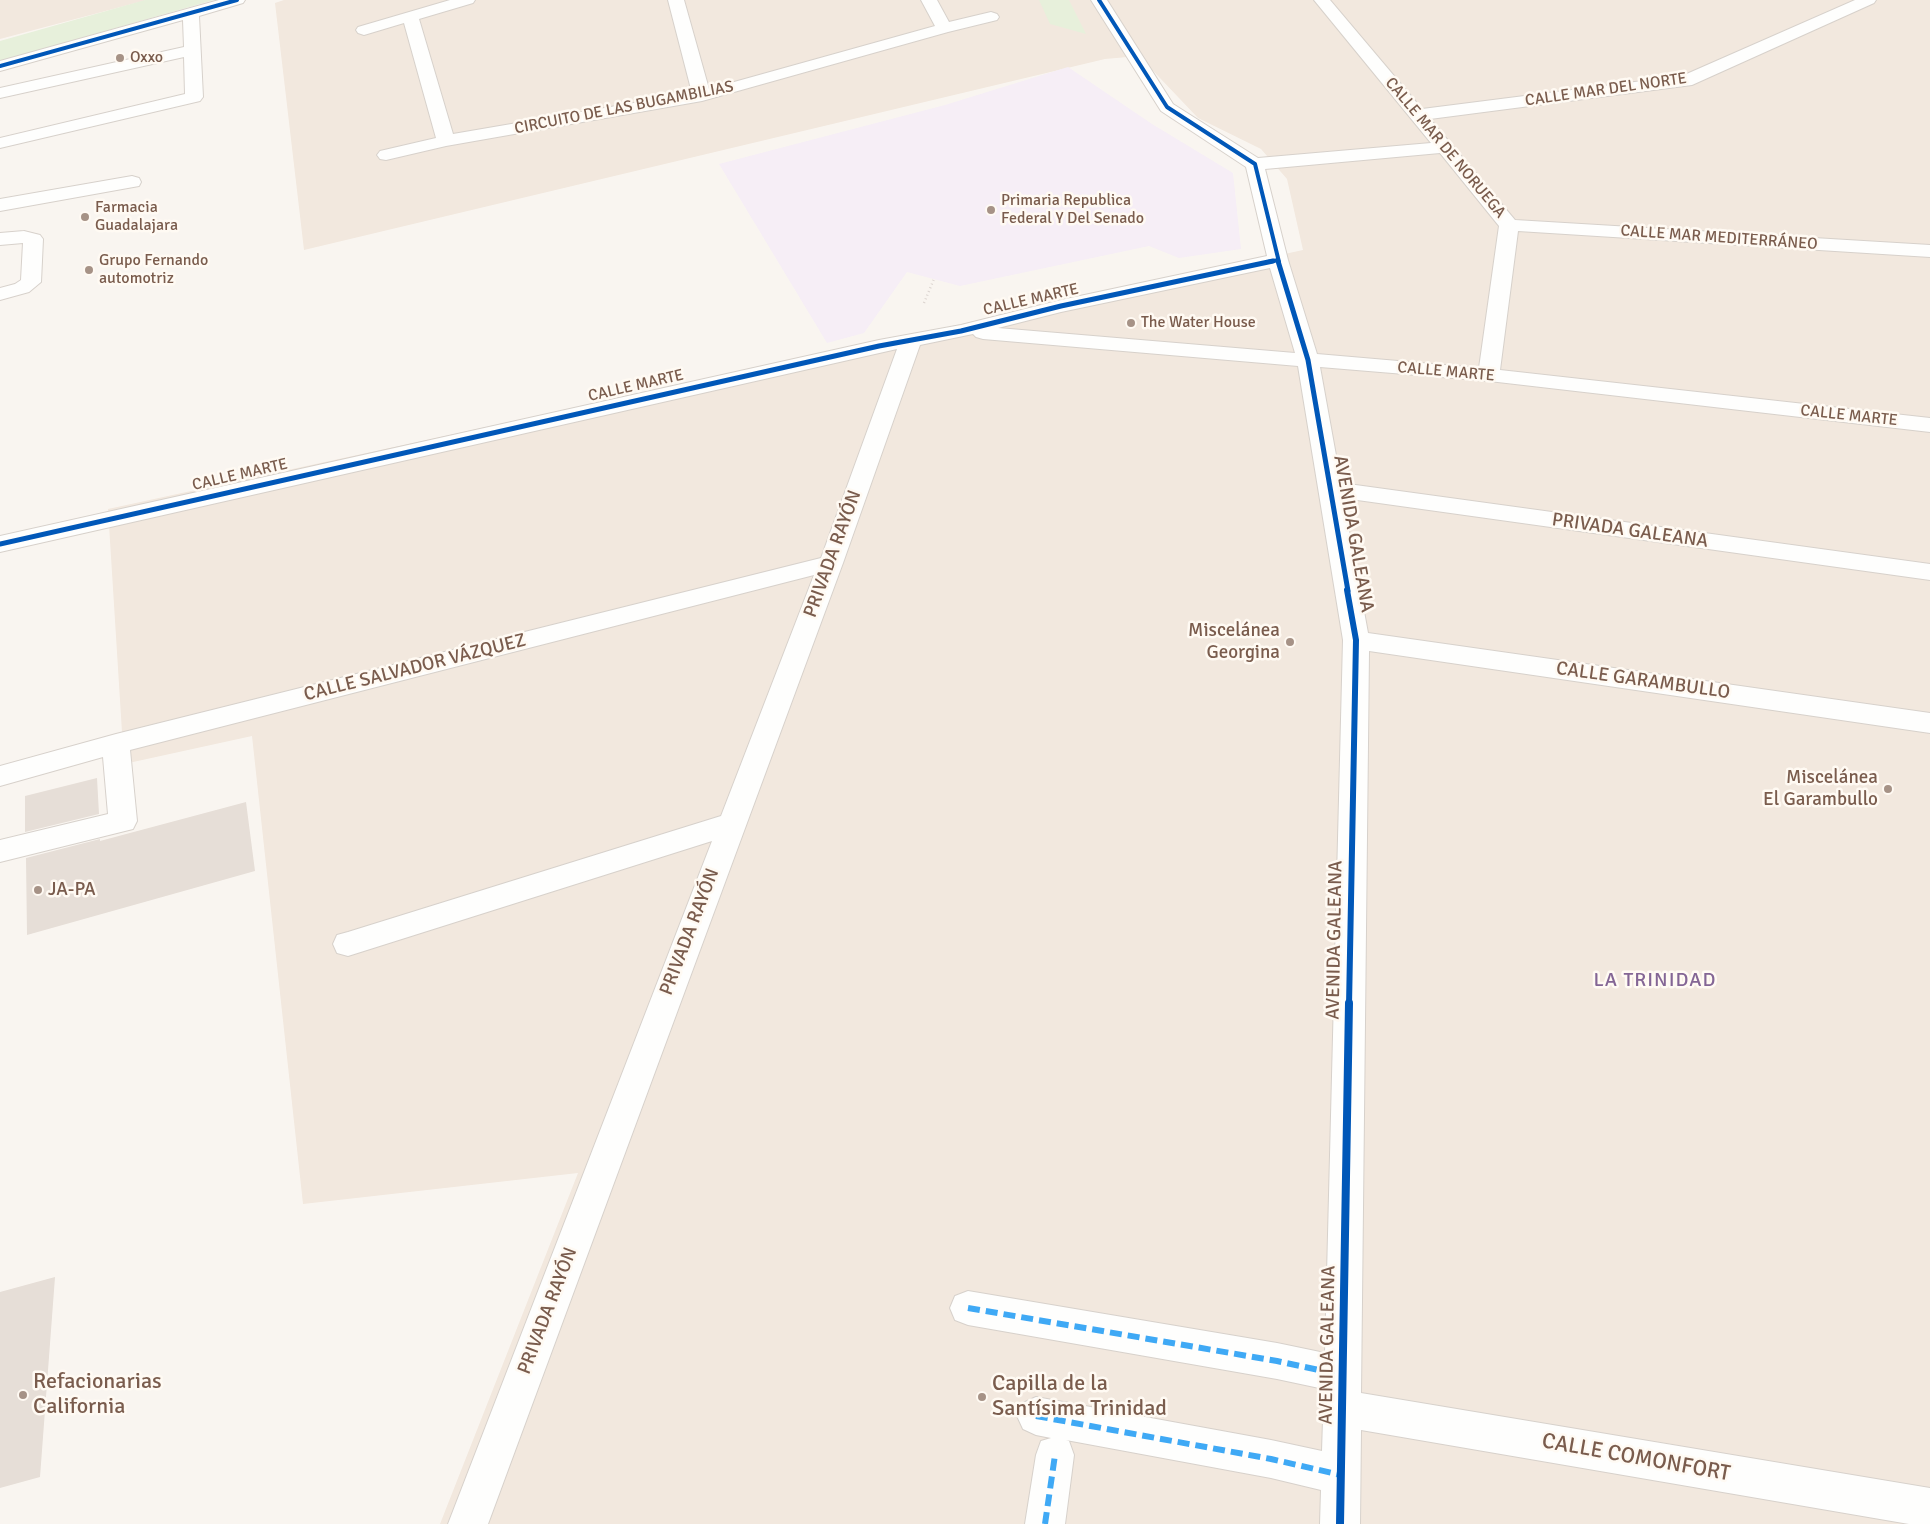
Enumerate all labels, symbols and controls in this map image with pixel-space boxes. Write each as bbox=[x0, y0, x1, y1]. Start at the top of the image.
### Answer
place label: Oxxo bbox=[130, 48, 163, 68]
marker: Oxxo bbox=[114, 52, 126, 64]
street label: CALLE MAR DEL NORTE bbox=[1524, 69, 1688, 111]
street label: CALLE MAR DE NORUEGA bbox=[1381, 74, 1509, 222]
street label: CIRCUITO DE LAS BUGAMBILIAS bbox=[513, 77, 735, 139]
place label: Primaria Republica Federal Y Del Senado bbox=[1001, 191, 1144, 229]
place label: Farmacia Guadalajara bbox=[95, 198, 178, 236]
marker: Primaria Republica Federal Y Del Senado bbox=[985, 204, 997, 216]
marker: Farmacia Guadalajara bbox=[79, 211, 91, 223]
street label: CALLE MAR MEDITERRÁNEO bbox=[1620, 222, 1818, 254]
place label: Grupo Fernando automotriz bbox=[99, 251, 208, 289]
marker: Grupo Fernando automotriz bbox=[83, 264, 95, 276]
street label: CALLE MARTE bbox=[981, 280, 1081, 320]
place label: The Water House bbox=[1141, 313, 1256, 333]
marker: The Water House bbox=[1125, 317, 1137, 329]
street label: CALLE MARTE bbox=[1397, 358, 1495, 386]
street label: CALLE MARTE bbox=[586, 366, 686, 406]
street label: CALLE MARTE bbox=[1800, 401, 1898, 431]
street label: AVENIDA GALEANA bbox=[1328, 454, 1378, 614]
street label: CALLE MARTE bbox=[190, 455, 290, 495]
street label: PRIVADA RAYÓN bbox=[799, 487, 867, 621]
street label: PRIVADA GALEANA bbox=[1550, 509, 1710, 553]
place label: Miscelánea Georgina bbox=[1188, 620, 1280, 664]
street label: CALLE SALVADOR VÁZQUEZ bbox=[302, 629, 528, 707]
marker: Miscelánea Georgina bbox=[1284, 636, 1296, 648]
street label: CALLE GARAMBULLO bbox=[1555, 657, 1731, 705]
place label: Miscelánea El Garambullo bbox=[1763, 767, 1878, 811]
marker: Miscelánea El Garambullo bbox=[1882, 783, 1894, 795]
street label: AVENIDA GALEANA bbox=[1322, 860, 1348, 1020]
street label: PRIVADA RAYÓN bbox=[655, 865, 725, 999]
place label: JA-PA bbox=[48, 879, 96, 901]
marker: JA-PA bbox=[32, 884, 44, 896]
district label: LA TRINIDAD bbox=[1592, 969, 1718, 993]
street label: PRIVADA RAYÓN bbox=[513, 1244, 583, 1378]
street label: AVENIDA GALEANA bbox=[1315, 1265, 1341, 1425]
place label: Refacionarias California bbox=[33, 1369, 162, 1420]
place label: Capilla de la Santísima Trinidad bbox=[992, 1371, 1167, 1422]
marker: Refacionarias California bbox=[17, 1389, 29, 1401]
marker: Capilla de la Santísima Trinidad bbox=[976, 1391, 988, 1403]
street label: CALLE COMONFORT bbox=[1540, 1428, 1732, 1488]

